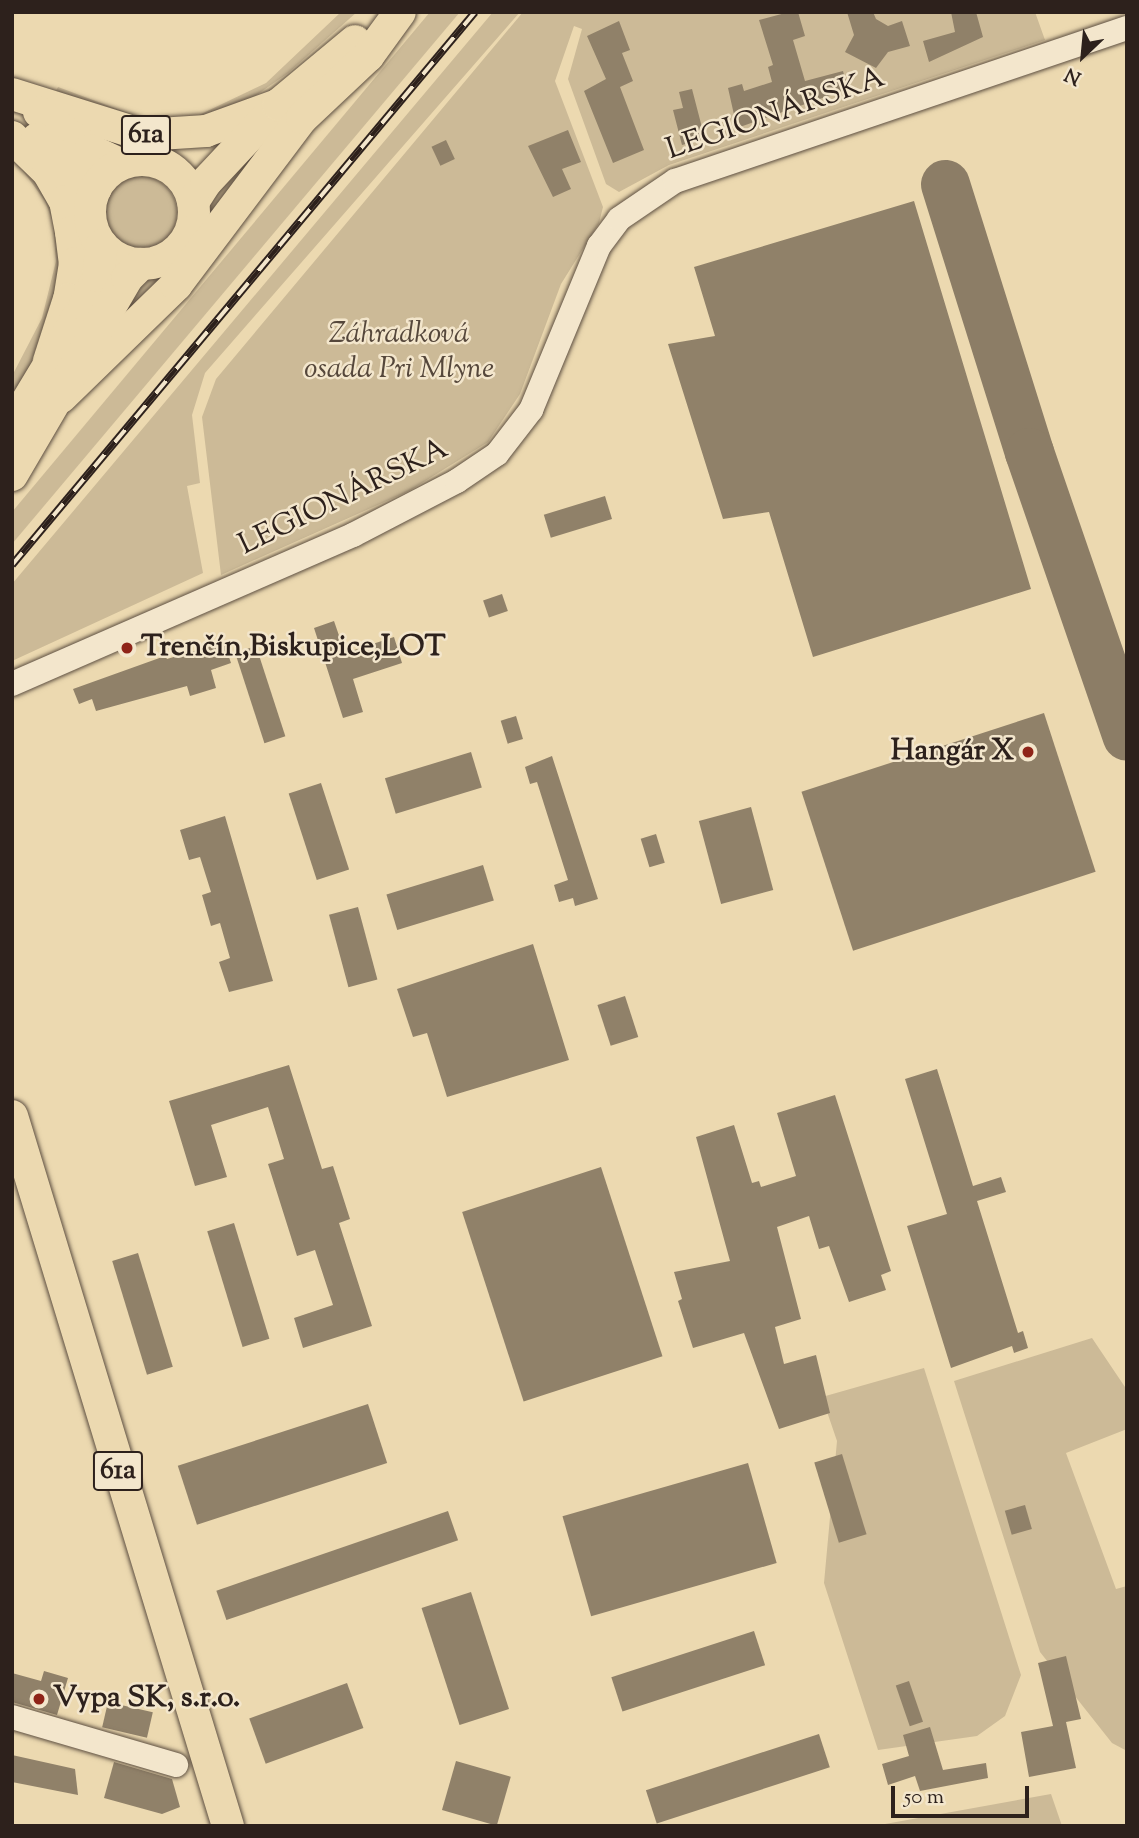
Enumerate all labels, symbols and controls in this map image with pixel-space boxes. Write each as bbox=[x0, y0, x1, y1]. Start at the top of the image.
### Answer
north arrow bbox=[1048, 21, 1118, 91]
text: N bbox=[1061, 60, 1086, 91]
street label: LEGIONÁRSKA bbox=[662, 61, 890, 169]
road number: 61a bbox=[120, 110, 172, 160]
park label: Záhradková osada Pri Mlyne bbox=[304, 317, 494, 388]
street label: LEGIONÁRSKA bbox=[233, 432, 455, 564]
place label: Trenčín,Biskupice,LOT bbox=[141, 630, 446, 666]
marker: Trenčín,Biskupice,LOT bbox=[119, 640, 135, 656]
place label: Hangár X bbox=[891, 734, 1014, 770]
marker: Hangár X bbox=[1020, 744, 1036, 760]
road number: 61a bbox=[92, 1446, 144, 1496]
place label: Vypa SK, s.r.o. bbox=[53, 1681, 240, 1717]
marker: Vypa SK, s.r.o. bbox=[31, 1691, 47, 1707]
scale bar bbox=[894, 1772, 1032, 1816]
text: 50 m bbox=[904, 1783, 944, 1813]

